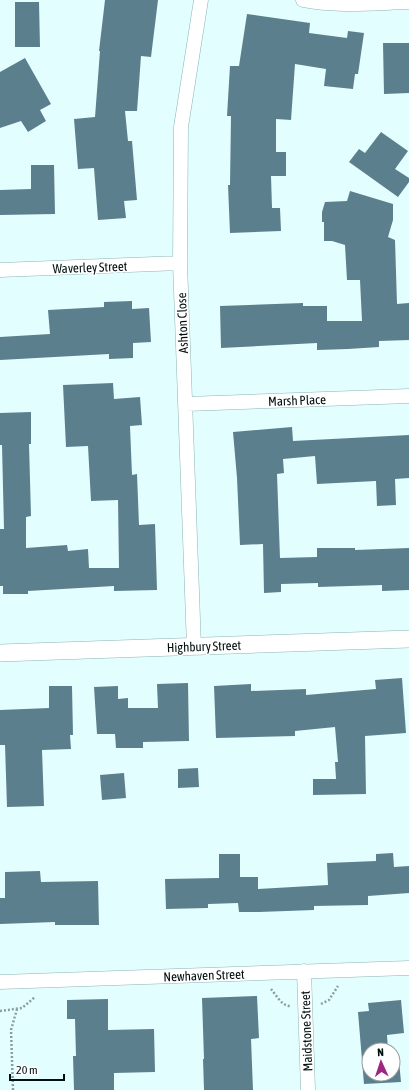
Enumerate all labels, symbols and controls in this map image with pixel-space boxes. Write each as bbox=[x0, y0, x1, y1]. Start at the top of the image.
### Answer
street label: Waverley Street bbox=[52, 259, 128, 276]
street label: Ashton Close bbox=[174, 292, 191, 354]
street label: Marsh Place bbox=[268, 392, 326, 409]
street label: Highbury Street bbox=[167, 638, 242, 655]
street label: Newhaven Street bbox=[163, 967, 245, 984]
street label: Maidstone Street bbox=[298, 990, 315, 1072]
north arrow bbox=[361, 1042, 401, 1082]
text: N bbox=[377, 1046, 384, 1058]
scale bar bbox=[10, 1056, 64, 1082]
text: 20 m bbox=[16, 1063, 38, 1077]

